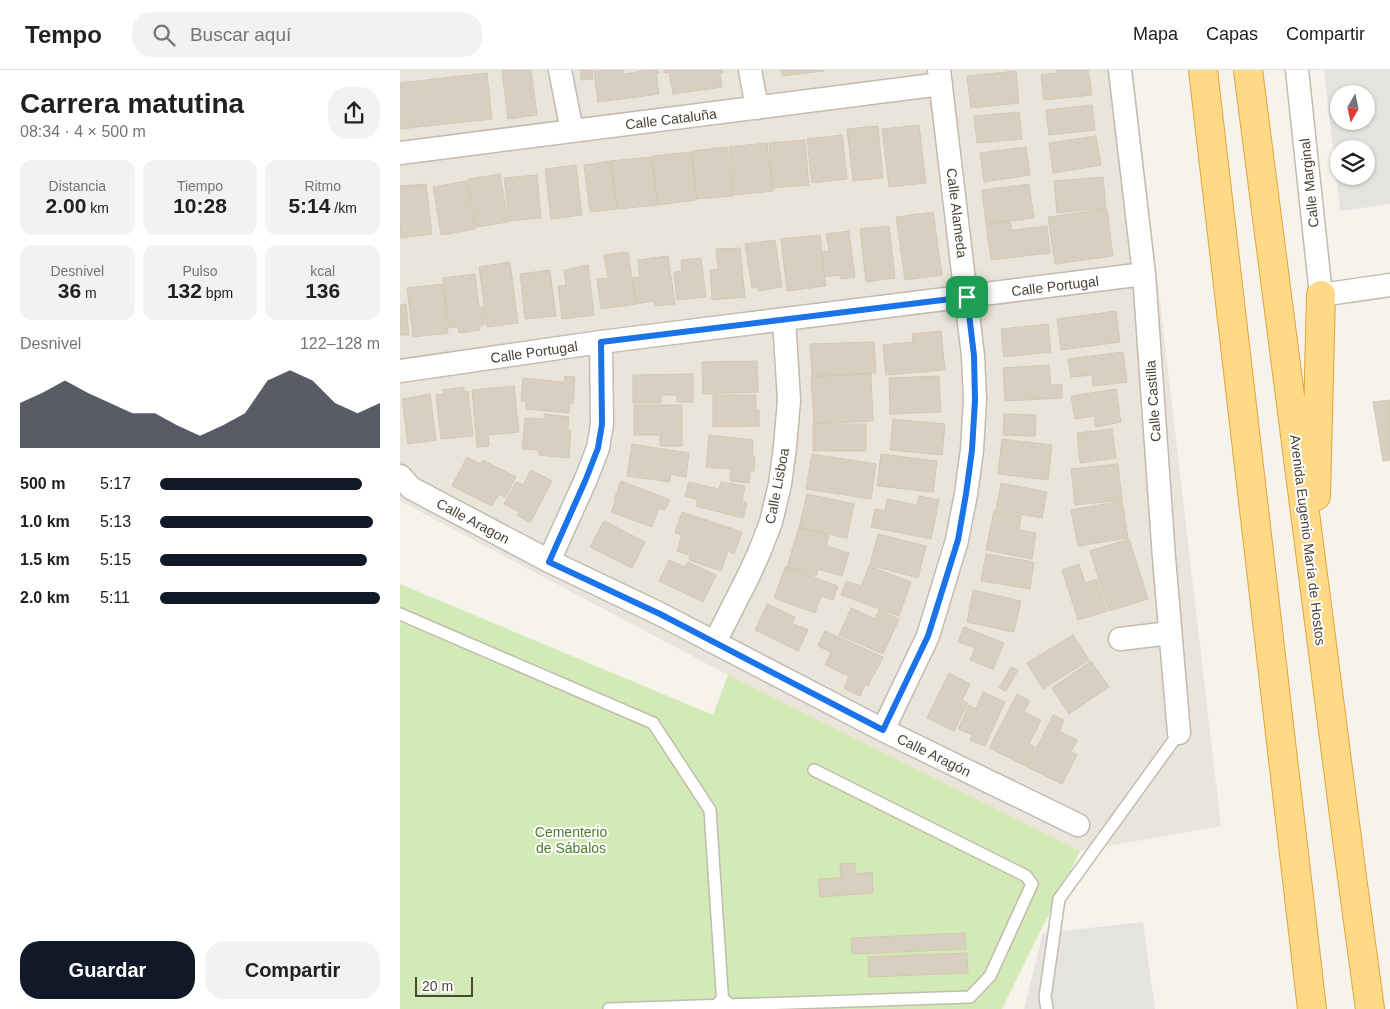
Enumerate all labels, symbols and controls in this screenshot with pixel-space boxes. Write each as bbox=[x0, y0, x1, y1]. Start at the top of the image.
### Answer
search box bbox=[132, 12, 482, 57]
text: Tempo bbox=[25, 21, 102, 48]
icon: search bbox=[150, 21, 178, 49]
text: Buscar aquí bbox=[190, 24, 291, 45]
text: Mapa bbox=[1133, 24, 1178, 44]
text: Capas bbox=[1206, 24, 1258, 44]
text: Compartir bbox=[1286, 24, 1365, 44]
north arrow bbox=[1330, 85, 1375, 130]
map controls bbox=[1330, 85, 1375, 185]
button: share bbox=[328, 87, 380, 139]
text: Carrera matutina bbox=[20, 88, 244, 119]
street label: Calle Cataluña bbox=[624, 105, 718, 133]
text: 08:34 · 4 × 500 m bbox=[20, 123, 146, 140]
street label: Calle Marginal bbox=[1296, 138, 1322, 228]
button: layers bbox=[1330, 140, 1375, 185]
street label: Calle Alameda bbox=[944, 167, 970, 259]
text: Distancia bbox=[49, 178, 106, 194]
text: Tiempo bbox=[177, 178, 223, 194]
text: Ritmo bbox=[304, 178, 341, 194]
text: 2.00 bbox=[46, 194, 86, 217]
text: 10:28 bbox=[173, 194, 227, 217]
text: 5:14 bbox=[288, 194, 330, 217]
text: km bbox=[86, 200, 109, 216]
text: /km bbox=[330, 200, 357, 216]
text: Desnivel bbox=[50, 263, 104, 279]
text: Pulso bbox=[182, 263, 218, 279]
text: kcal bbox=[310, 263, 335, 279]
street label: Calle Portugal bbox=[1010, 273, 1100, 299]
pin bbox=[946, 276, 988, 318]
text: 36 bbox=[58, 279, 81, 302]
text: 132 bbox=[167, 279, 202, 302]
text: 136 bbox=[305, 279, 340, 302]
icon: arrive bbox=[953, 283, 981, 311]
text: m bbox=[81, 285, 97, 301]
text: bpm bbox=[202, 285, 233, 301]
text: Desnivel bbox=[20, 335, 81, 352]
text: 122–128 m bbox=[300, 335, 380, 352]
street label: Calle Portugal bbox=[489, 338, 579, 366]
street label: Calle Castilla bbox=[1142, 359, 1164, 442]
street label: Avenida Eugenio María de Hostos bbox=[1287, 434, 1329, 646]
street label: Calle Lisboa bbox=[762, 446, 792, 525]
text: 500 m bbox=[20, 475, 65, 492]
text: 5:17 bbox=[100, 475, 131, 492]
street label: Calle Aragon bbox=[434, 495, 512, 547]
text: 1.0 km bbox=[20, 513, 70, 530]
text: 5:13 bbox=[100, 513, 131, 530]
text: 1.5 km bbox=[20, 551, 70, 568]
text: 5:15 bbox=[100, 551, 131, 568]
text: 2.0 km bbox=[20, 589, 70, 606]
text: 5:11 bbox=[100, 589, 130, 606]
street label: Calle Aragón bbox=[894, 730, 974, 780]
park label: Cementerio de Sábalos bbox=[535, 824, 607, 856]
button: Guardar bbox=[20, 941, 195, 999]
button: Compartir bbox=[205, 941, 380, 999]
scale bar bbox=[415, 974, 472, 997]
text: 20 m bbox=[422, 978, 453, 994]

